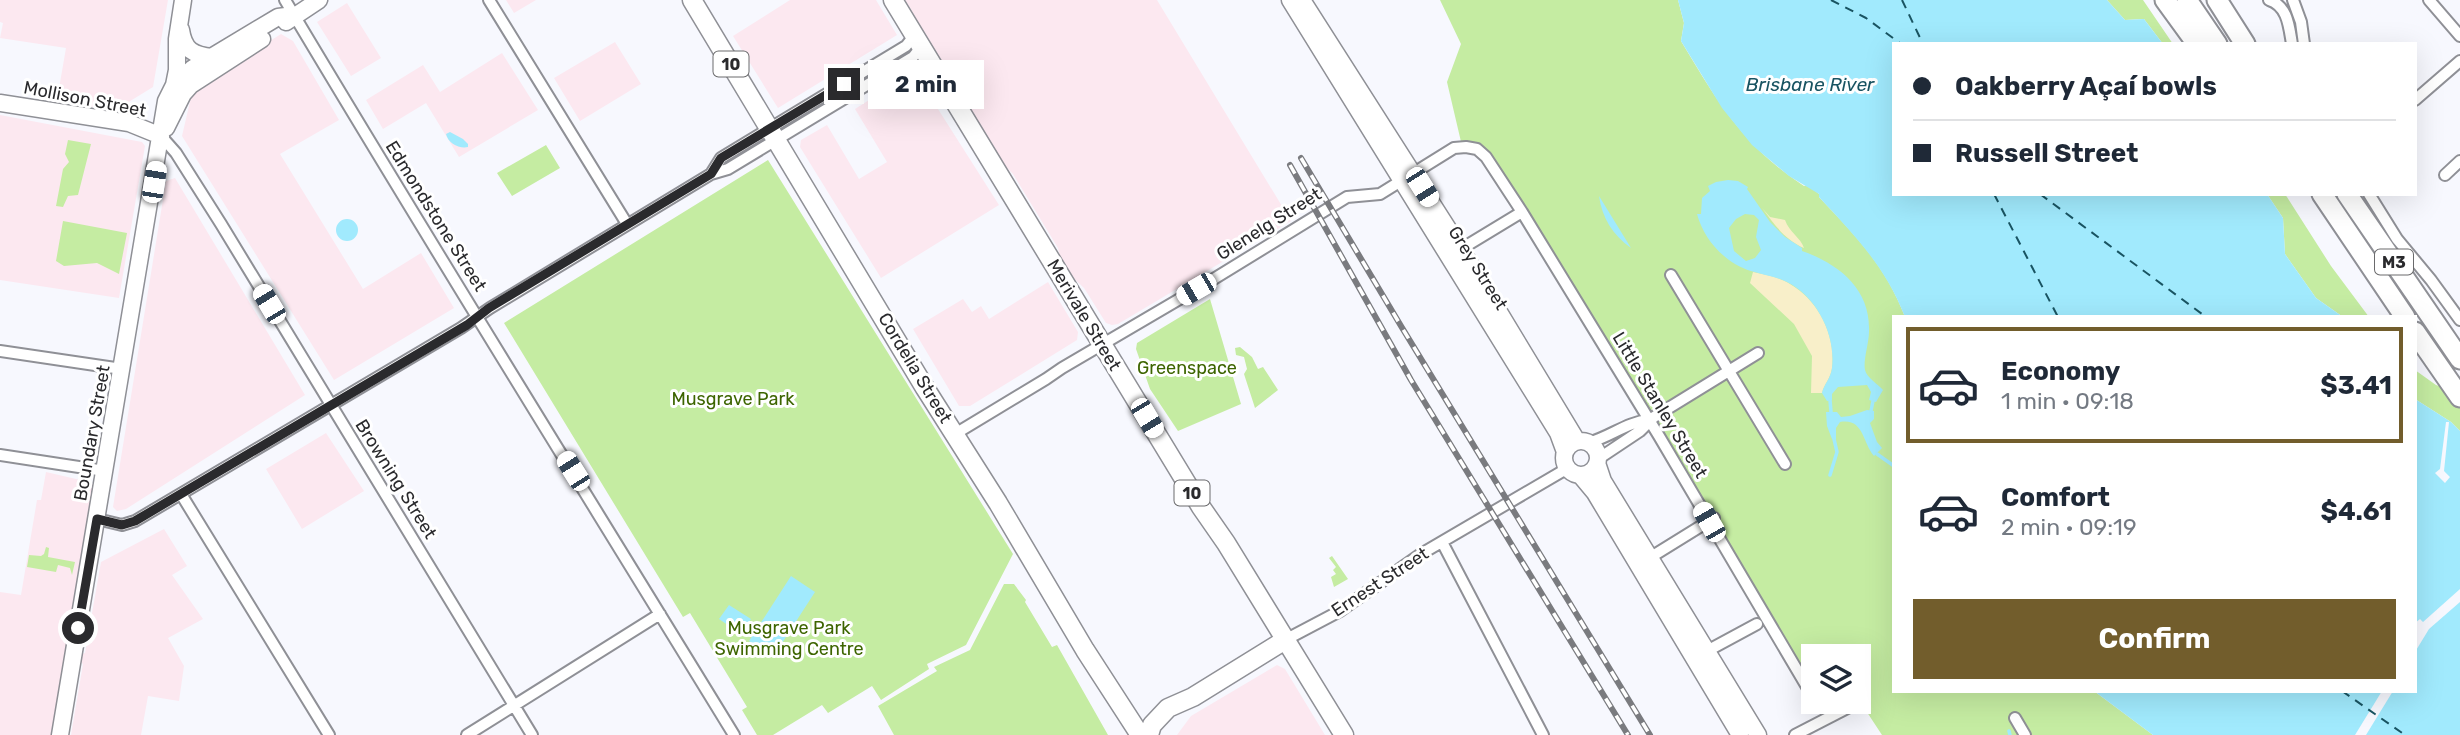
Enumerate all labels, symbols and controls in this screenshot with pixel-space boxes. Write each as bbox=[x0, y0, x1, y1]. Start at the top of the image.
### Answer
road number: 10 bbox=[714, 52, 748, 76]
callout: 2 min bbox=[868, 60, 984, 108]
route end bbox=[828, 68, 860, 100]
text: 2 min bbox=[895, 70, 957, 98]
text: Oakberry Açaí bowls bbox=[1955, 71, 2217, 102]
water label: Brisbane River bbox=[1746, 73, 1875, 96]
street label: Mollison Street bbox=[22, 76, 148, 122]
street label: Edmondstone Street bbox=[381, 137, 491, 295]
text: Russell Street bbox=[1955, 138, 2138, 169]
car bbox=[141, 160, 168, 204]
car bbox=[1402, 164, 1443, 210]
street label: Glenelg Street bbox=[1213, 183, 1325, 265]
street label: Grey Street bbox=[1444, 222, 1512, 314]
road number: M3 bbox=[2375, 250, 2413, 274]
street label: Merivale Street bbox=[1042, 255, 1126, 375]
car bbox=[1173, 269, 1220, 309]
car bbox=[250, 281, 289, 327]
street label: Cordelia Street bbox=[873, 309, 957, 427]
street label: Little Stanley Street bbox=[1608, 328, 1712, 482]
icon: car bbox=[1917, 354, 1980, 417]
text: Economy bbox=[2001, 356, 2120, 387]
park label: Greenspace bbox=[1137, 357, 1237, 379]
street label: Boundary Street bbox=[69, 363, 115, 503]
text: $3.41 bbox=[2320, 370, 2392, 401]
text: 1 min · 09:18 bbox=[2001, 387, 2134, 415]
park label: Musgrave Park bbox=[671, 388, 795, 410]
car bbox=[1128, 395, 1167, 441]
street label: Browning Street bbox=[350, 415, 442, 543]
car bbox=[553, 448, 594, 494]
road number: 10 bbox=[1174, 480, 1210, 506]
icon: car bbox=[1917, 480, 1980, 543]
text: Comfort bbox=[2001, 482, 2110, 513]
text: $4.61 bbox=[2321, 496, 2392, 527]
car bbox=[1690, 499, 1729, 545]
text: 2 min · 09:19 bbox=[2001, 513, 2137, 541]
street label: Ernest Street bbox=[1327, 542, 1433, 622]
button: Confirm bbox=[1913, 599, 2396, 679]
route start bbox=[62, 612, 94, 644]
park label: Musgrave Park Swimming Centre bbox=[714, 617, 864, 660]
map controls bbox=[1801, 644, 1871, 714]
button: layers bbox=[1801, 644, 1871, 714]

